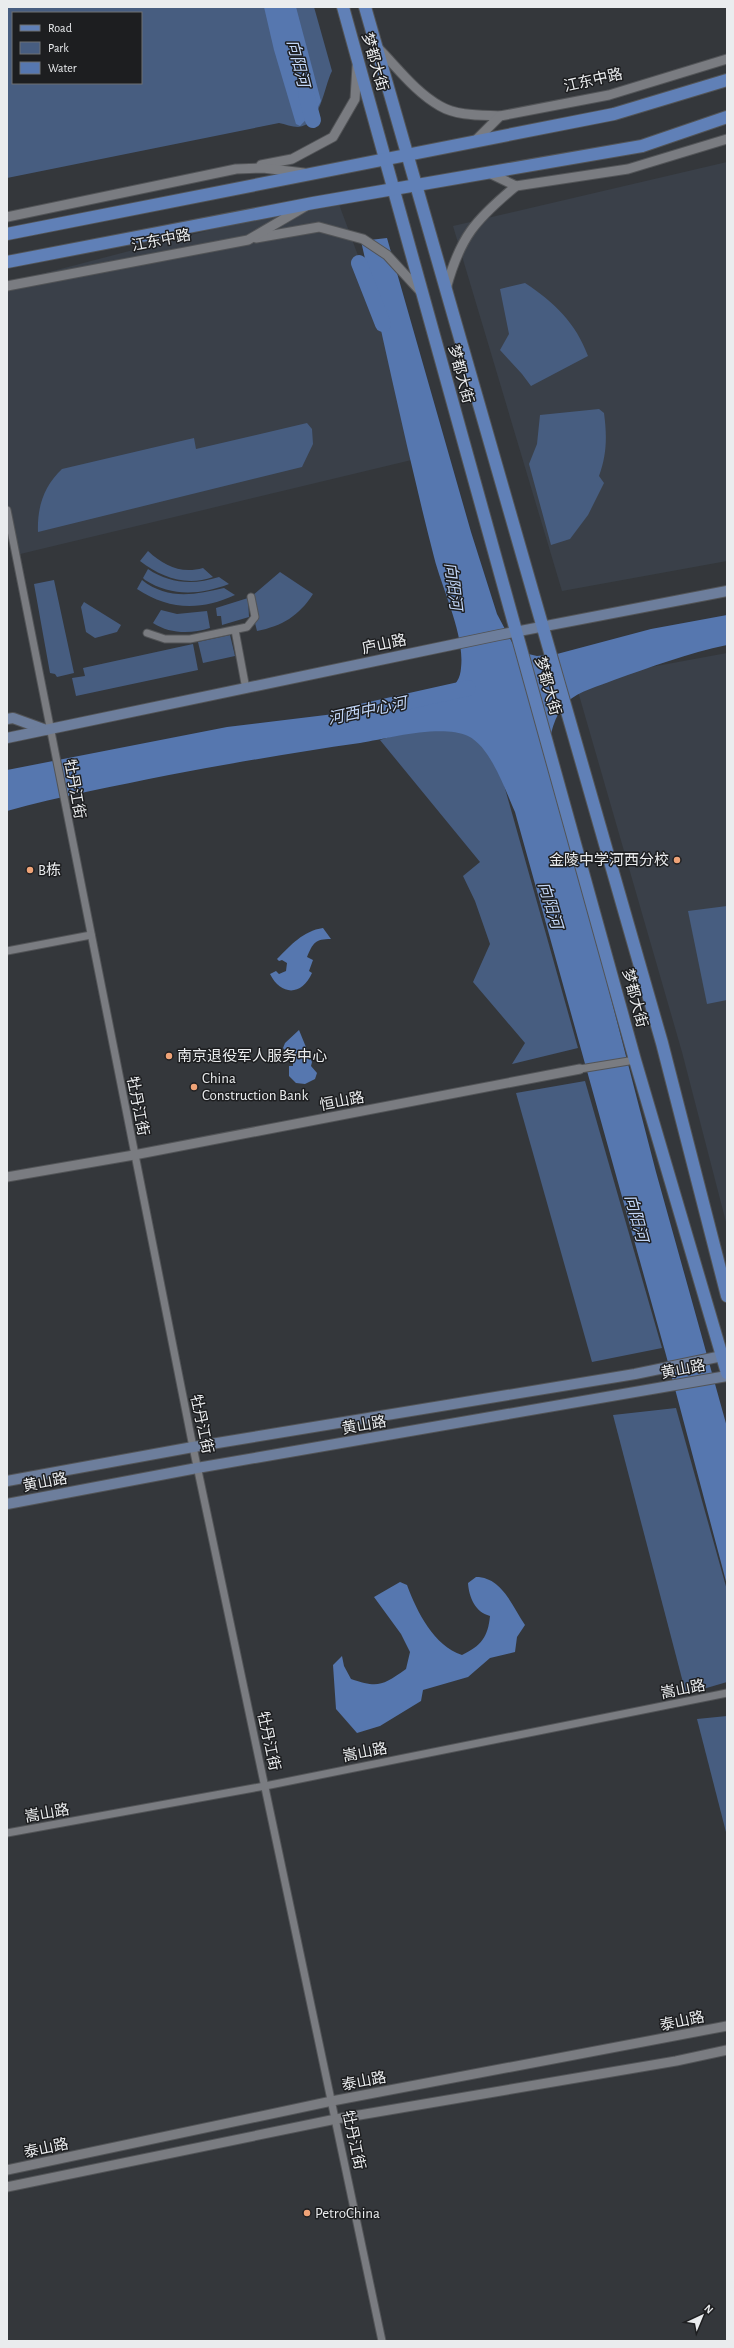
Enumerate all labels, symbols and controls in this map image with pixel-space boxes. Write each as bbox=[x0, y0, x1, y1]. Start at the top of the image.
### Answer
legend bbox=[12, 12, 142, 84]
text: Road bbox=[48, 22, 72, 34]
street label: 梦都大街 bbox=[359, 31, 391, 93]
water label: 向阳河 bbox=[284, 38, 313, 91]
text: Park bbox=[48, 42, 69, 54]
text: Water bbox=[48, 62, 77, 74]
street label: 江东中路 bbox=[562, 65, 624, 95]
street label: 江东中路 bbox=[130, 226, 192, 254]
street label: 梦都大街 bbox=[446, 343, 476, 405]
water label: 向阳河 bbox=[442, 561, 465, 614]
street label: 庐山路 bbox=[360, 631, 408, 657]
street label: 梦都大街 bbox=[532, 655, 564, 717]
water label: 河西中心河 bbox=[326, 693, 411, 727]
street label: 牡丹江街 bbox=[62, 758, 88, 820]
place label: 金陵中学河西分校 bbox=[549, 851, 669, 868]
marker: 金陵中学河西分校 bbox=[672, 855, 682, 865]
place label: B栋 bbox=[38, 861, 61, 878]
marker: B栋 bbox=[25, 865, 35, 875]
water label: 向阳河 bbox=[535, 880, 567, 933]
street label: 梦都大街 bbox=[620, 967, 650, 1029]
place label: 南京退役军人服务中心 bbox=[177, 1048, 327, 1064]
marker: 南京退役军人服务中心 bbox=[164, 1051, 174, 1061]
place label: China Construction Bank bbox=[202, 1071, 308, 1103]
street label: 牡丹江街 bbox=[124, 1075, 152, 1137]
marker: China Construction Bank bbox=[189, 1082, 199, 1092]
street label: 恒山路 bbox=[318, 1089, 366, 1113]
water label: 向阳河 bbox=[622, 1193, 652, 1246]
street label: 黄山路 bbox=[659, 1357, 707, 1381]
street label: 牡丹江街 bbox=[188, 1393, 216, 1455]
street label: 黄山路 bbox=[340, 1413, 388, 1437]
street label: 黄山路 bbox=[21, 1470, 69, 1494]
street label: 嵩山路 bbox=[659, 1677, 707, 1701]
street label: 牡丹江街 bbox=[255, 1710, 283, 1772]
street label: 嵩山路 bbox=[341, 1740, 389, 1764]
street label: 嵩山路 bbox=[23, 1801, 71, 1825]
street label: 泰山路 bbox=[658, 2008, 706, 2034]
street label: 泰山路 bbox=[340, 2069, 388, 2093]
street label: 牡丹江街 bbox=[340, 2109, 368, 2171]
street label: 泰山路 bbox=[22, 2135, 70, 2161]
place label: PetroChina bbox=[315, 2206, 380, 2221]
marker: PetroChina bbox=[302, 2208, 312, 2218]
north arrow bbox=[682, 2296, 722, 2336]
text: N bbox=[702, 2303, 715, 2316]

